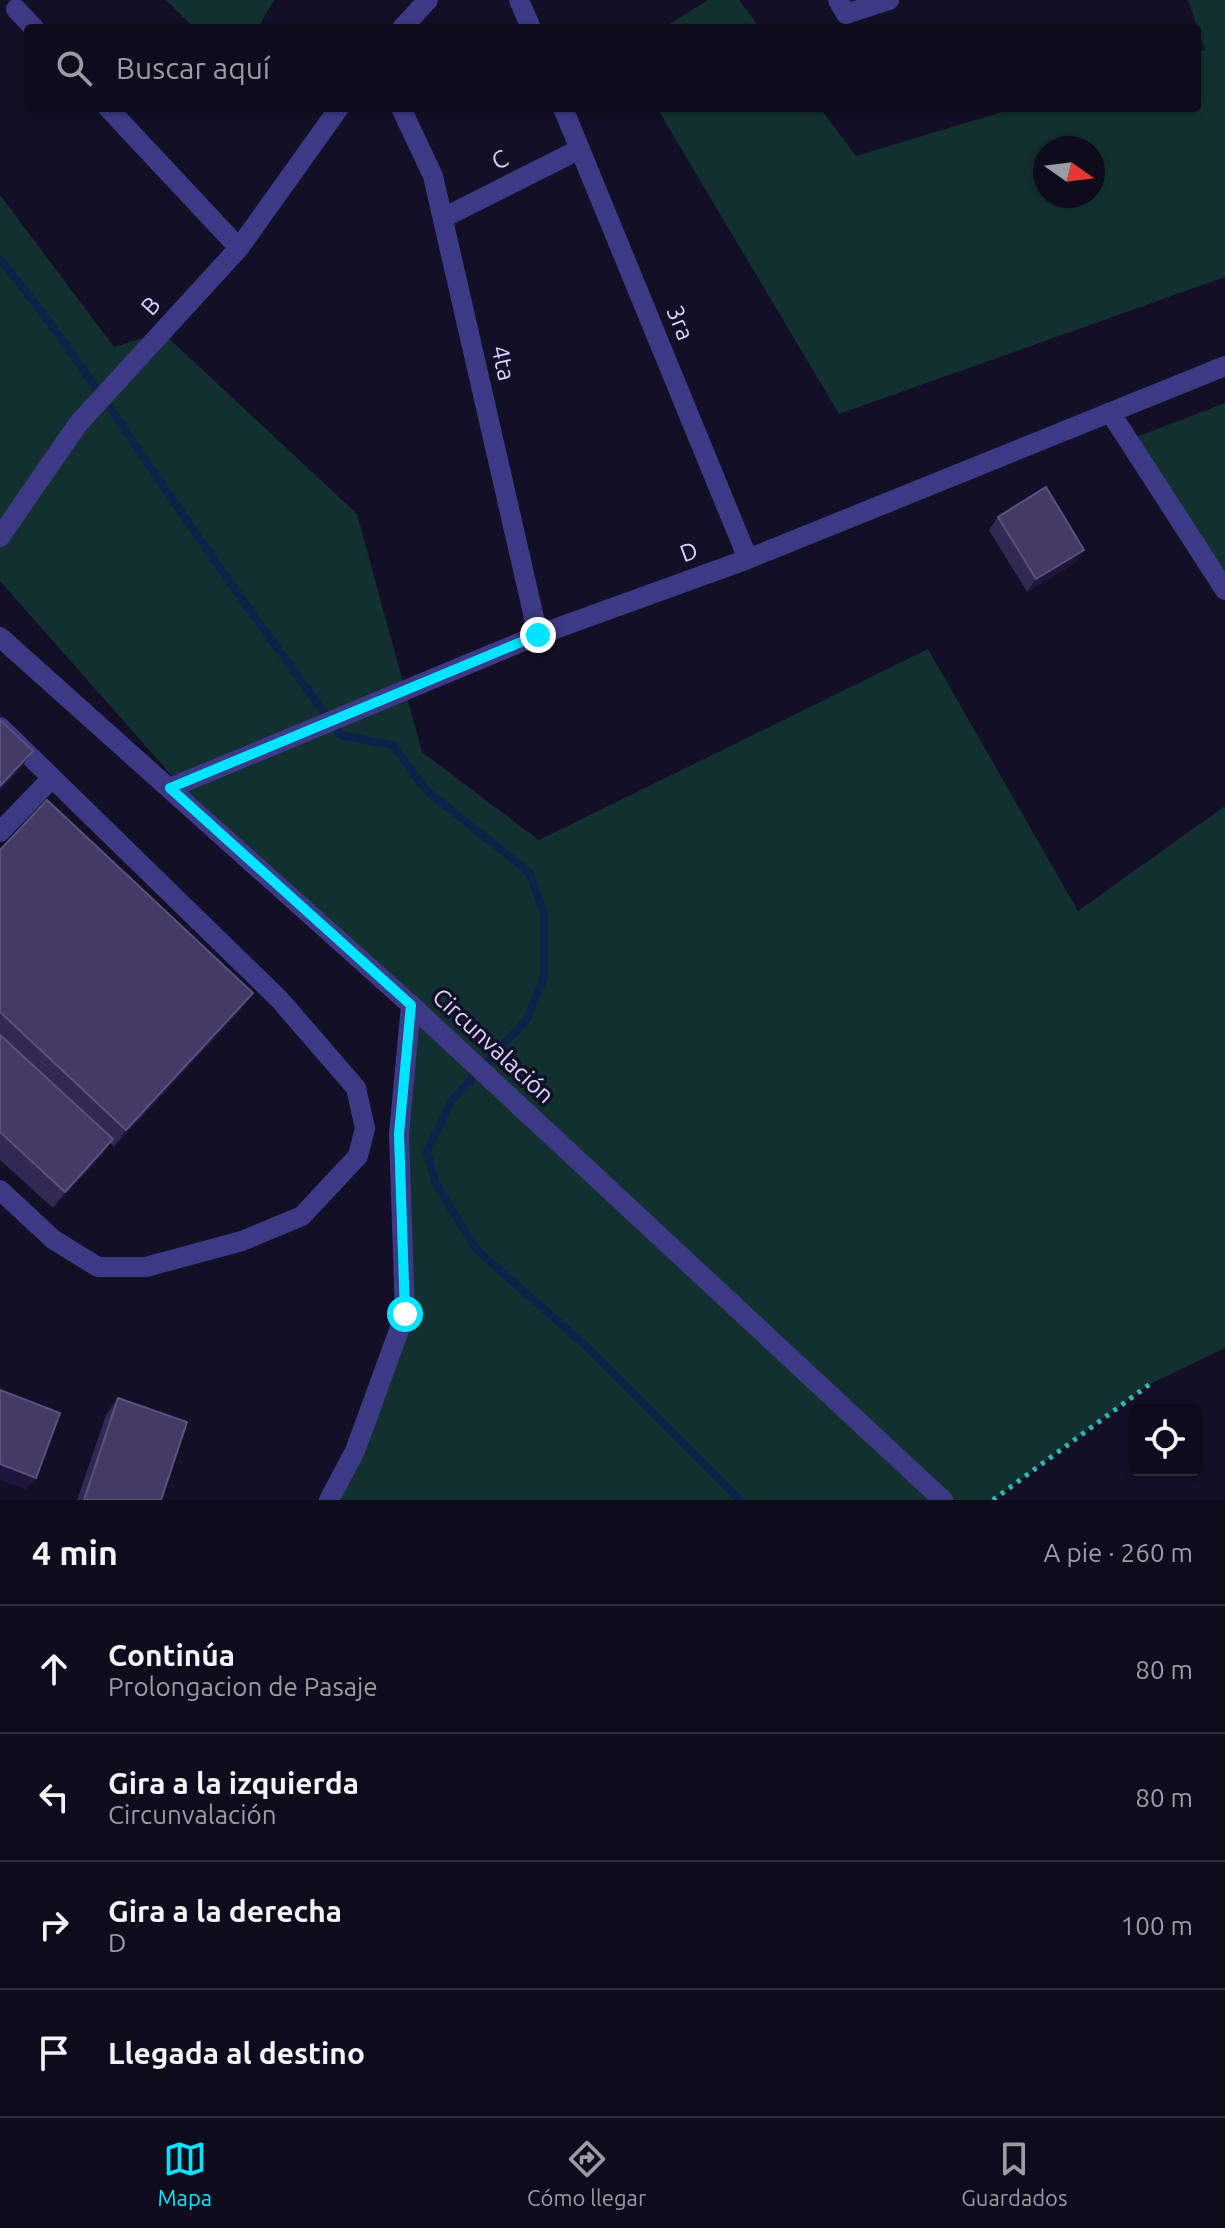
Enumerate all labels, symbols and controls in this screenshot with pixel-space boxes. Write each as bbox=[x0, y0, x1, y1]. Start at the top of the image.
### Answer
search box bbox=[24, 24, 1201, 112]
icon: search bbox=[52, 46, 96, 90]
text: Buscar aquí bbox=[116, 51, 270, 85]
north arrow bbox=[1033, 136, 1105, 208]
street label: C bbox=[487, 144, 513, 175]
street label: B bbox=[135, 291, 166, 320]
street label: 3ra bbox=[661, 302, 700, 344]
street label: 4ta bbox=[486, 343, 521, 383]
street label: D bbox=[676, 536, 701, 567]
route end bbox=[520, 617, 556, 653]
street label: Circunvalación bbox=[427, 983, 559, 1109]
route start bbox=[387, 1296, 423, 1332]
map controls bbox=[1129, 1404, 1201, 1476]
button: locate bbox=[1129, 1404, 1201, 1476]
text: 4 min bbox=[32, 1533, 118, 1571]
text: A pie · 260 m bbox=[1044, 1538, 1193, 1567]
text: Continúa bbox=[108, 1638, 235, 1672]
icon: ahead bbox=[32, 1647, 76, 1691]
text: 80 m bbox=[1135, 1655, 1193, 1684]
text: Prolongacion de Pasaje bbox=[108, 1672, 378, 1701]
text: Gira a la izquierda bbox=[108, 1766, 359, 1800]
icon: left bbox=[32, 1775, 76, 1819]
text: 80 m bbox=[1135, 1783, 1193, 1812]
text: Circunvalación bbox=[108, 1800, 277, 1829]
text: Gira a la derecha bbox=[108, 1894, 342, 1928]
icon: right bbox=[32, 1903, 76, 1947]
text: 100 m bbox=[1121, 1911, 1193, 1940]
text: D bbox=[108, 1928, 126, 1957]
icon: arrive bbox=[32, 2031, 76, 2075]
text: Llegada al destino bbox=[108, 2036, 365, 2070]
tab: Mapa bbox=[157, 2137, 212, 2210]
tab: Cómo llegar bbox=[527, 2137, 646, 2210]
tab: Guardados bbox=[961, 2137, 1067, 2210]

